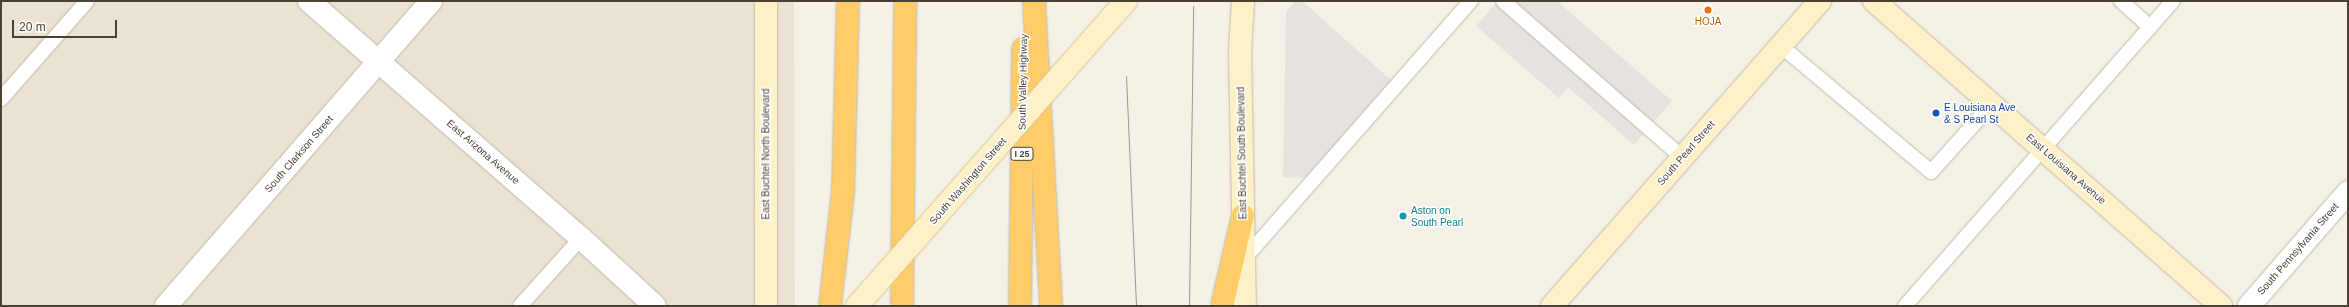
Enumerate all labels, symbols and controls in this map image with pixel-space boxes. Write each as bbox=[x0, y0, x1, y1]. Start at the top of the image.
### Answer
marker: HOJA bbox=[1703, 5, 1713, 15]
scale bar bbox=[14, 12, 119, 38]
place label: HOJA bbox=[1695, 16, 1721, 28]
text: 20 m bbox=[19, 20, 46, 34]
street label: South Valley Highway bbox=[1016, 34, 1030, 130]
street label: East Buchtel South Boulevard bbox=[1235, 86, 1249, 220]
street label: East Buchtel North Boulevard bbox=[760, 88, 772, 220]
place label: E Louisiana Ave & S Pearl St bbox=[1944, 101, 2016, 124]
marker: E Louisiana Ave & S Pearl St bbox=[1931, 108, 1941, 118]
street label: South Clarkson Street bbox=[262, 113, 336, 195]
street label: East Arizona Avenue bbox=[444, 117, 522, 187]
street label: South Pearl Street bbox=[1655, 118, 1717, 188]
street label: East Louisiana Avenue bbox=[2024, 131, 2108, 207]
street label: South Washington Street bbox=[927, 135, 1009, 227]
road number: I 25 bbox=[1010, 147, 1034, 161]
street label: South Pennsylvania Street bbox=[2255, 201, 2341, 297]
place label: Aston on South Pearl bbox=[1411, 204, 1463, 228]
marker: Aston on South Pearl bbox=[1398, 211, 1408, 221]

